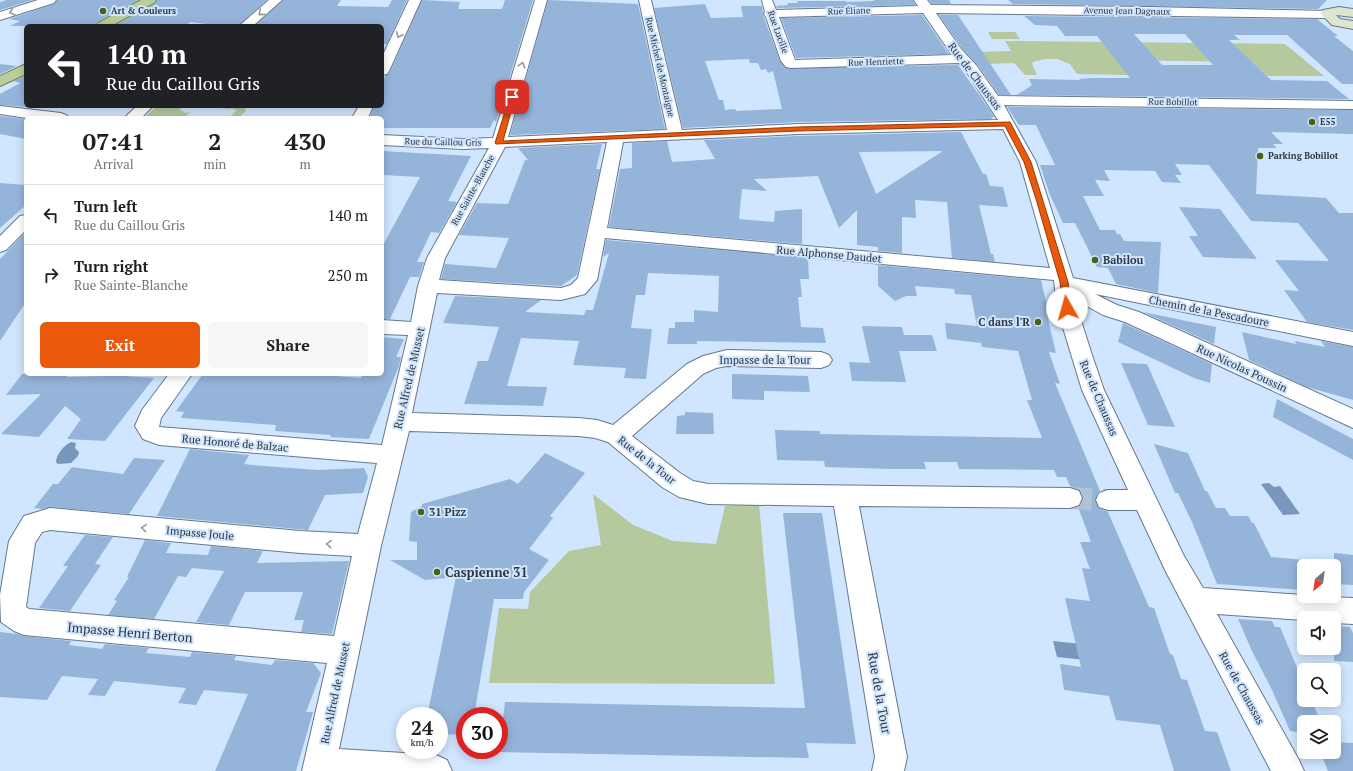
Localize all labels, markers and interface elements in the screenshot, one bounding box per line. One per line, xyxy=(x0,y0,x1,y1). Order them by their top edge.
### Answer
street label: Rue Éliane xyxy=(827,4,871,18)
street label: Avenue Jean Dagnaux xyxy=(1084,4,1171,18)
place label: Art & Couleurs xyxy=(111,5,176,17)
marker: Art & Couleurs xyxy=(98,6,108,16)
one-way arrow xyxy=(8,8,15,16)
one-way arrow xyxy=(258,8,265,15)
street label: Rue Lucille xyxy=(765,9,791,55)
street label: Rue Michel de Montaigne xyxy=(643,16,677,119)
one-way arrow xyxy=(396,31,404,39)
text: 140 m xyxy=(106,35,187,72)
street label: Rue de Chaussas xyxy=(945,39,1005,113)
icon: left xyxy=(40,40,92,92)
street label: Rue Henriette xyxy=(848,55,905,69)
one-way arrow xyxy=(517,62,526,69)
text: Rue du Caillou Gris xyxy=(106,71,260,95)
pin xyxy=(495,80,529,114)
icon: arrive xyxy=(501,86,523,108)
street label: Rue Bobillot xyxy=(1148,96,1198,108)
place label: E55 xyxy=(1320,116,1336,128)
marker: E55 xyxy=(1307,117,1317,127)
text: 07:41 xyxy=(82,125,145,157)
text: 2 xyxy=(208,125,222,157)
text: 430 xyxy=(285,125,325,157)
street label: Rue du Caillou Gris xyxy=(404,135,482,149)
place label: Parking Bobillot xyxy=(1268,150,1339,162)
marker: Parking Bobillot xyxy=(1255,151,1265,161)
street label: Rue Sainte-Blanche xyxy=(449,152,498,227)
text: Arrival xyxy=(94,155,134,173)
text: min xyxy=(203,155,226,173)
text: m xyxy=(300,155,311,173)
text: Turn left xyxy=(74,196,138,216)
icon: left xyxy=(40,204,62,226)
text: 140 m xyxy=(327,205,368,225)
text: Rue du Caillou Gris xyxy=(74,216,185,234)
street label: Rue Alphonse Daudet xyxy=(776,242,882,266)
place label: Babilou xyxy=(1103,253,1144,267)
marker: Babilou xyxy=(1090,255,1100,265)
text: Turn right xyxy=(74,256,149,276)
icon: right xyxy=(40,264,62,286)
text: 250 m xyxy=(327,265,368,285)
text: Rue Sainte-Blanche xyxy=(74,276,188,294)
position arrow xyxy=(1046,287,1088,329)
street label: Chemin de la Pescadoure xyxy=(1148,292,1271,330)
place label: C dans l'R xyxy=(978,315,1030,329)
marker: C dans l'R xyxy=(1033,317,1043,327)
button: Exit xyxy=(40,322,200,368)
button: Share xyxy=(208,322,368,368)
street label: Rue Alfred de Musset xyxy=(391,326,427,430)
street label: Rue Nicolas Poussin xyxy=(1195,341,1290,395)
street label: Impasse de la Tour xyxy=(719,353,812,367)
street label: Rue de Chaussas xyxy=(1077,358,1121,438)
street label: Rue Honoré de Balzac xyxy=(181,431,289,455)
street label: Rue de la Tour xyxy=(615,433,680,488)
place label: 31 Pizz xyxy=(429,505,467,519)
marker: 31 Pizz xyxy=(416,507,426,517)
one-way arrow xyxy=(141,523,147,532)
street label: Impasse Joule xyxy=(166,523,235,543)
one-way arrow xyxy=(326,539,332,548)
north arrow xyxy=(1297,559,1341,603)
map controls xyxy=(1297,559,1341,759)
place label: Caspienne 31 xyxy=(445,563,528,581)
marker: Caspienne 31 xyxy=(432,567,442,577)
button: sound xyxy=(1297,611,1341,655)
street label: Impasse Henri Berton xyxy=(67,618,194,646)
street label: Rue Alfred de Musset xyxy=(317,641,353,745)
street label: Rue de Chaussas xyxy=(1216,649,1268,727)
street label: Rue de la Tour xyxy=(864,651,896,735)
button: search xyxy=(1297,663,1341,707)
speed limit sign: 30 xyxy=(456,707,508,759)
text: 24 xyxy=(411,714,433,741)
button: layers xyxy=(1297,715,1341,759)
text: km/h xyxy=(410,736,434,749)

